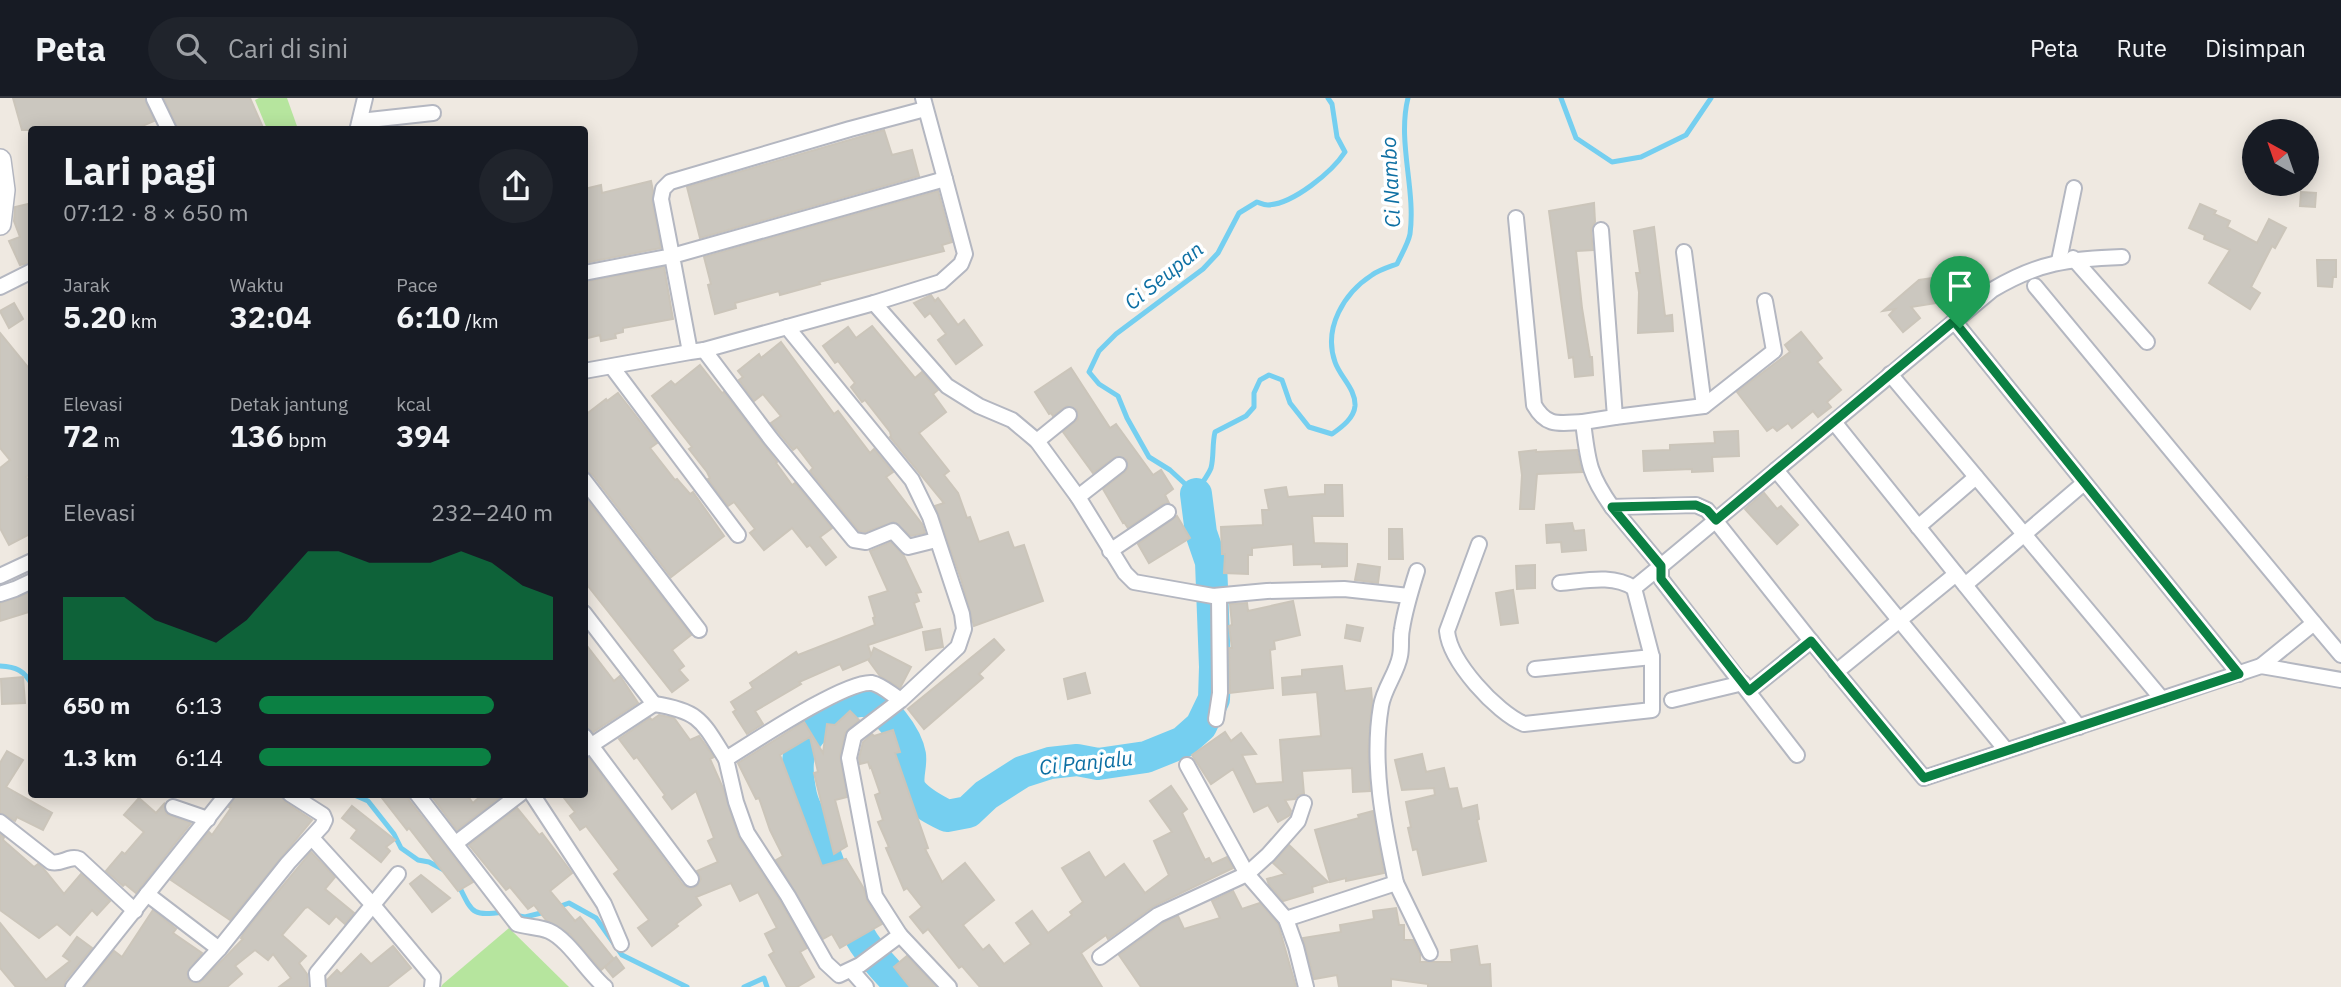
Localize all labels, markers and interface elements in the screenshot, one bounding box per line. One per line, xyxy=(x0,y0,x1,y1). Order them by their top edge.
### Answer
search box xyxy=(148,17,638,80)
text: Peta xyxy=(35,27,106,70)
icon: search xyxy=(172,29,210,67)
text: Cari di sini xyxy=(228,31,348,65)
text: Peta xyxy=(2030,32,2078,64)
text: Rute xyxy=(2116,32,2167,64)
text: Disimpan xyxy=(2205,32,2306,64)
north arrow xyxy=(2242,119,2319,196)
map controls xyxy=(2242,119,2319,196)
water label: Ci Nambo xyxy=(1374,136,1406,228)
text: Lari pagi xyxy=(63,146,217,195)
button: share xyxy=(479,149,553,223)
text: 07:12 · 8 × 650 m xyxy=(63,197,249,227)
water label: Ci Seupan xyxy=(1118,235,1209,316)
pin xyxy=(1930,256,1990,328)
icon: arrive xyxy=(1941,267,1979,305)
text: Jarak xyxy=(63,273,110,297)
text: Waktu xyxy=(230,273,284,297)
text: Pace xyxy=(396,273,438,297)
text: 5.20 xyxy=(63,297,126,336)
text: 32:04 xyxy=(230,297,312,336)
text: 6:10 xyxy=(396,297,460,336)
text: km xyxy=(126,309,157,333)
text: /km xyxy=(460,309,499,333)
text: Elevasi xyxy=(63,392,123,416)
text: Detak jantung xyxy=(230,392,348,416)
text: kcal xyxy=(396,392,431,416)
text: 72 xyxy=(63,416,99,455)
text: 136 xyxy=(230,416,284,455)
text: 394 xyxy=(396,416,450,455)
text: m xyxy=(99,428,120,452)
text: bpm xyxy=(284,428,327,452)
text: Elevasi xyxy=(63,497,135,527)
text: 232–240 m xyxy=(431,497,553,527)
text: 650 m xyxy=(63,690,130,720)
text: 6:13 xyxy=(175,690,223,720)
text: 1.3 km xyxy=(63,742,137,772)
text: 6:14 xyxy=(175,742,223,772)
water label: Ci Panjalu xyxy=(1038,743,1134,781)

